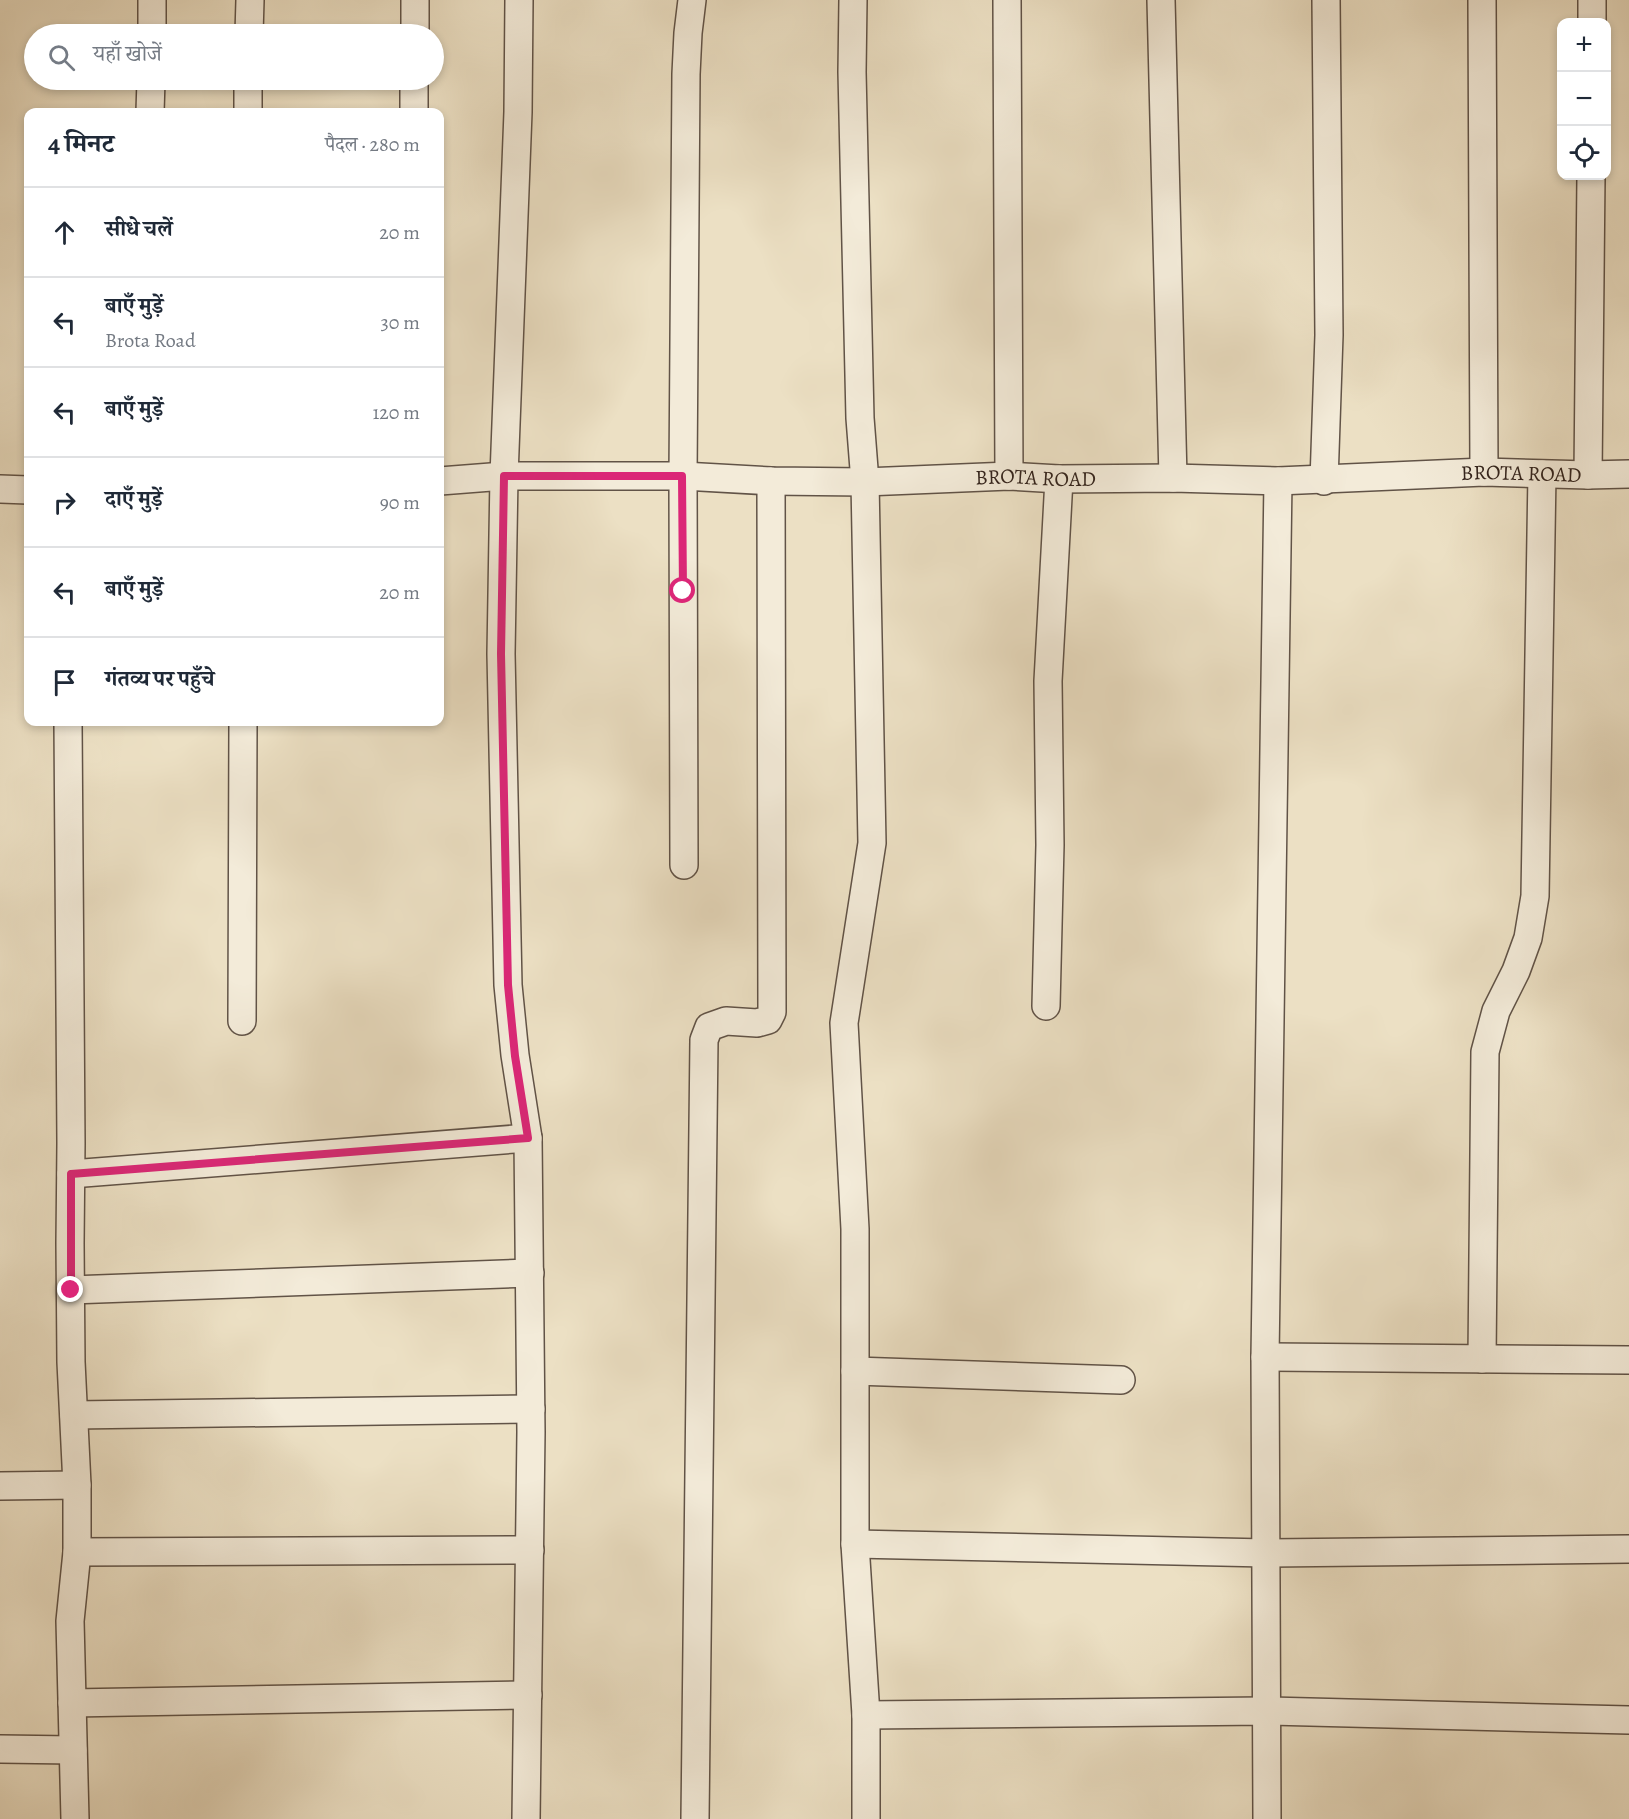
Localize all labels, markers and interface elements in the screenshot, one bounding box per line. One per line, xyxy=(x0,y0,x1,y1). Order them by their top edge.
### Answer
map controls xyxy=(1557,18,1611,180)
button: + xyxy=(1557,18,1611,72)
search box xyxy=(24,24,444,90)
text: यहाँ खोजें xyxy=(93,39,162,69)
icon: search xyxy=(45,41,78,74)
button: − xyxy=(1557,72,1611,126)
text: 4 मिनट xyxy=(48,126,114,161)
button: locate xyxy=(1557,126,1611,180)
text: पैदल · 280 m xyxy=(325,131,420,158)
text: सीधे चलें xyxy=(105,214,173,244)
icon: ahead xyxy=(48,216,81,249)
text: 20 m xyxy=(379,219,420,246)
text: बाएँ मुड़ें xyxy=(105,291,163,321)
icon: left xyxy=(48,306,81,339)
text: 30 m xyxy=(380,309,420,336)
text: Brota Road xyxy=(105,327,196,354)
text: बाएँ मुड़ें xyxy=(105,394,163,424)
icon: left xyxy=(48,396,81,429)
text: 120 m xyxy=(372,399,420,426)
street label: BROTA ROAD xyxy=(1460,458,1582,489)
street label: BROTA ROAD xyxy=(975,462,1096,493)
text: दाएँ मुड़ें xyxy=(105,484,163,514)
icon: right xyxy=(48,486,81,519)
text: 90 m xyxy=(380,489,420,516)
text: बाएँ मुड़ें xyxy=(105,574,163,604)
icon: left xyxy=(48,576,81,609)
route start xyxy=(669,577,695,603)
text: 20 m xyxy=(379,579,420,606)
text: गंतव्य पर पहुँचे xyxy=(105,664,214,694)
icon: arrive xyxy=(48,666,81,699)
route end xyxy=(57,1276,83,1302)

